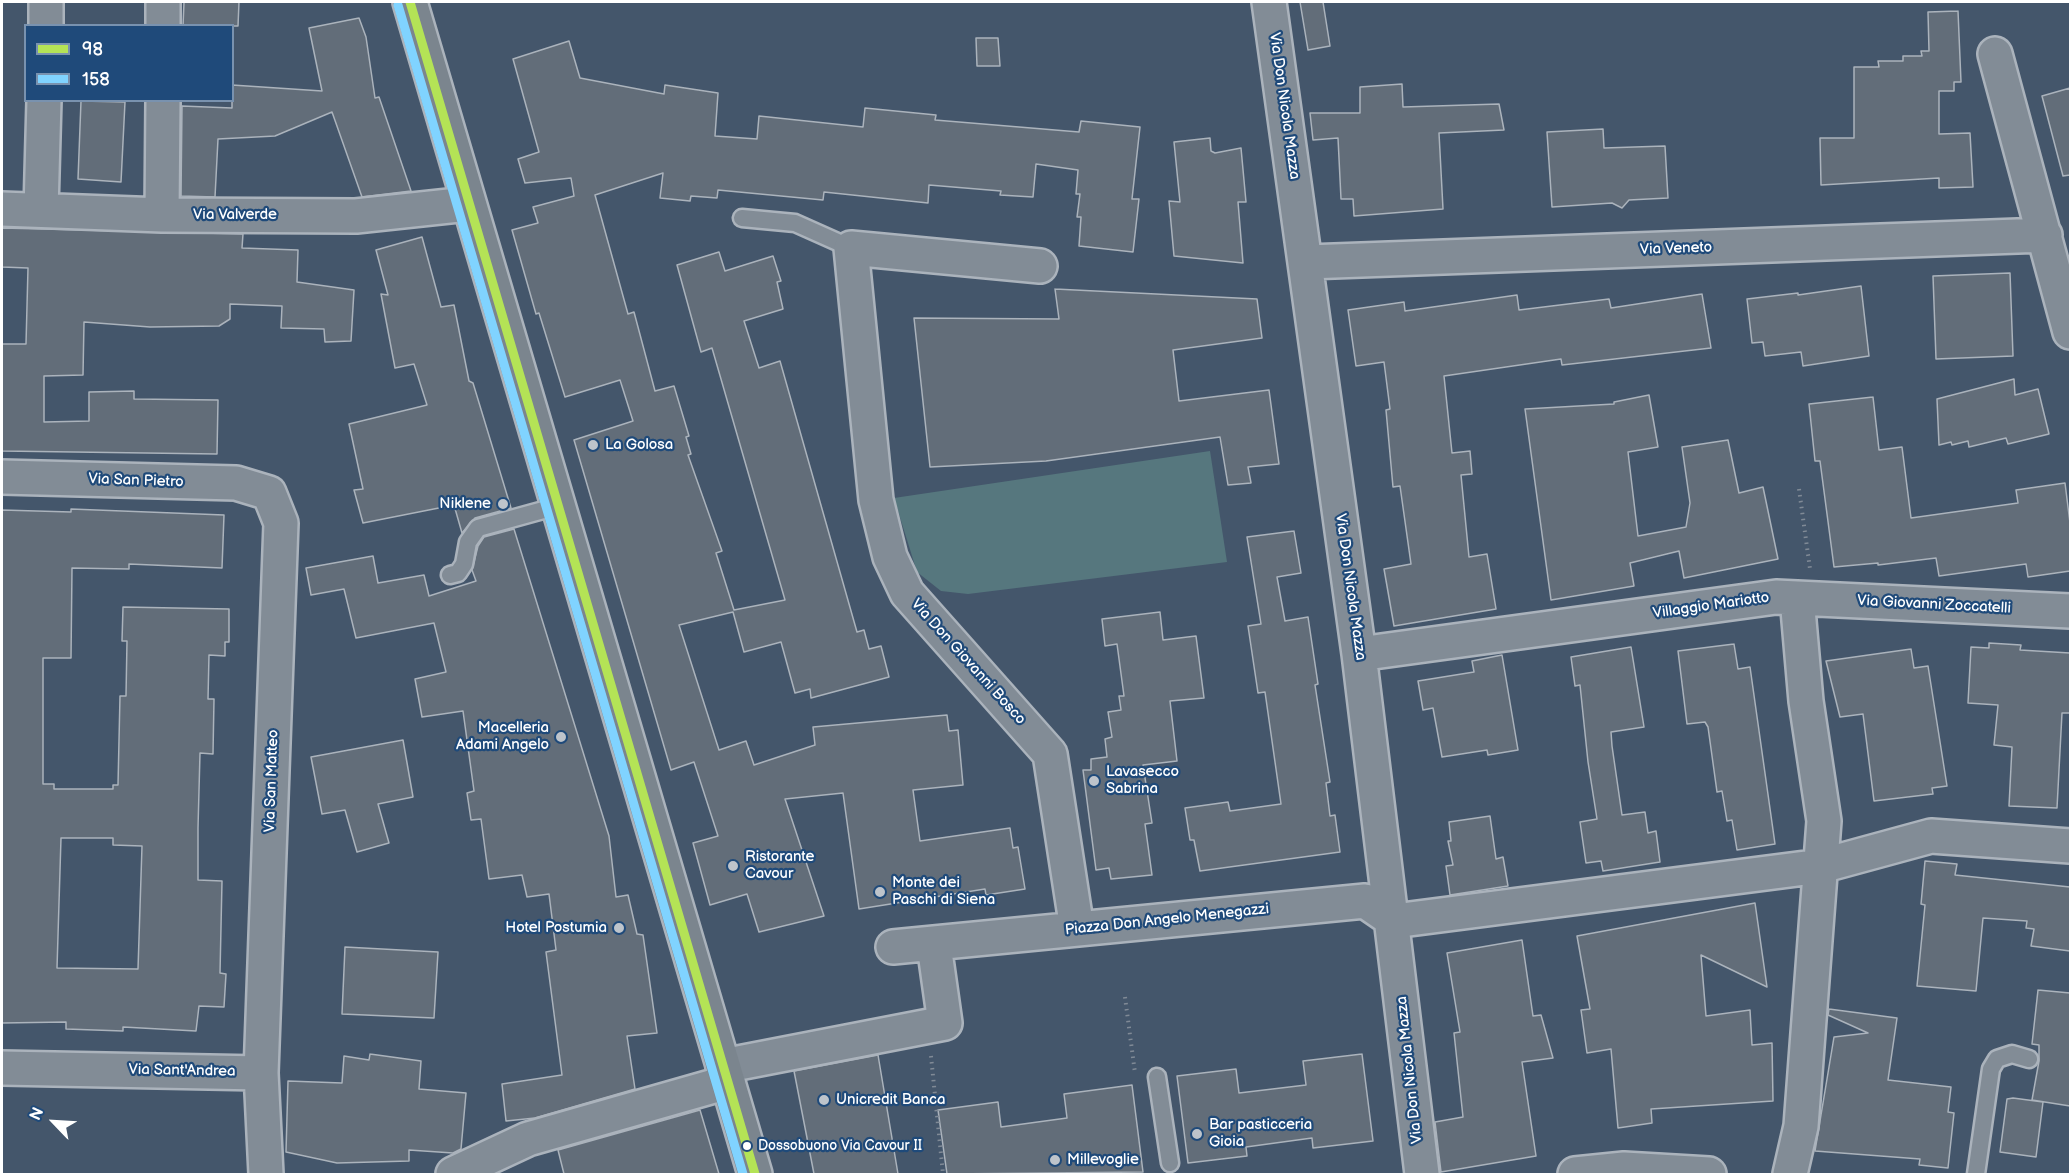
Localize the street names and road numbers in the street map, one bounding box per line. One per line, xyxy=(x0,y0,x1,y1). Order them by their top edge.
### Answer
street label: Via Don Nicola Mazza xyxy=(1265,31,1303,181)
street label: Via Valverde xyxy=(193,206,277,224)
street label: Via Veneto xyxy=(1640,239,1712,259)
street label: Via San Pietro xyxy=(88,470,184,492)
street label: Via Don Nicola Mazza xyxy=(1331,512,1369,662)
street label: Villaggio Mariotto xyxy=(1652,589,1770,623)
street label: Via Giovanni Zoccatelli xyxy=(1857,592,2011,618)
street label: Via Don Giovanni Bosco xyxy=(907,595,1029,729)
street label: Via San Matteo xyxy=(261,729,283,833)
street label: Piazza Don Angelo Menegazzi xyxy=(1064,900,1270,940)
street label: Via Don Nicola Mazza xyxy=(1393,995,1427,1145)
street label: Via Sant'Andrea xyxy=(128,1061,236,1081)

